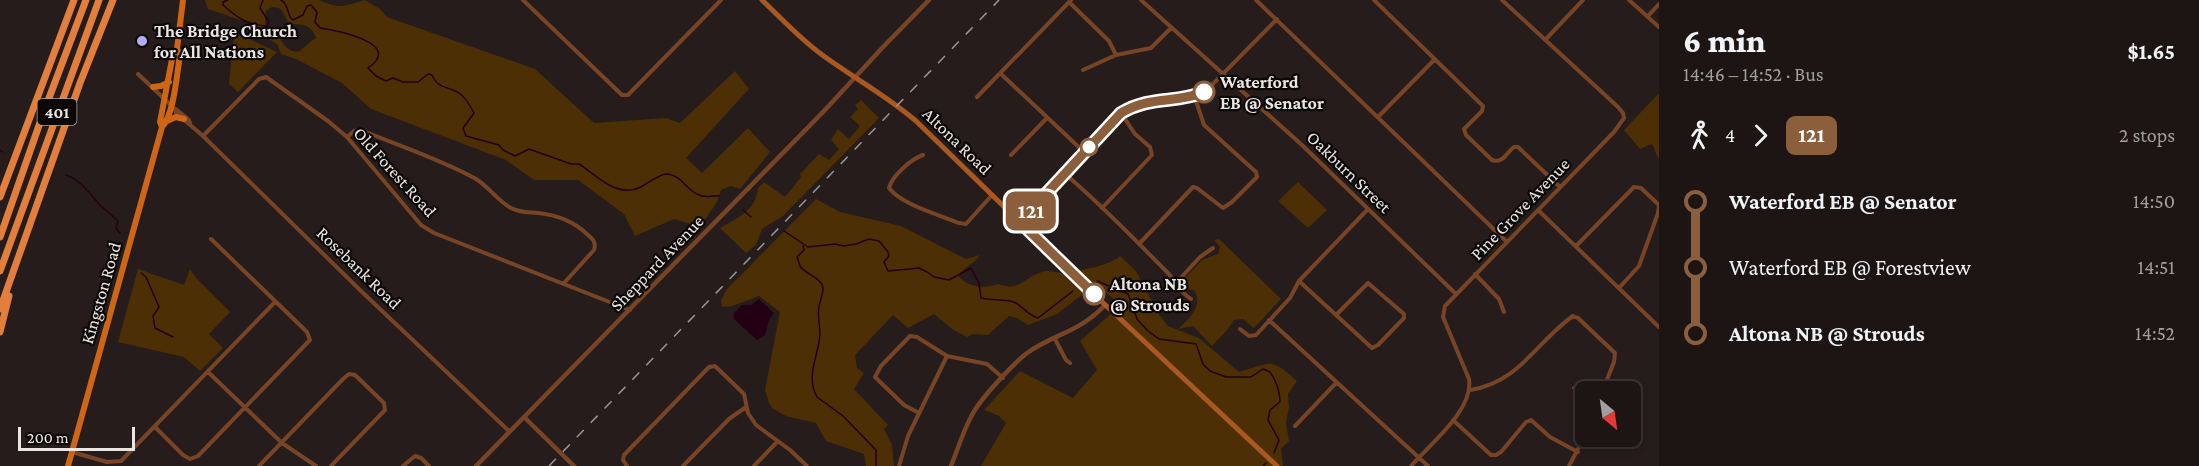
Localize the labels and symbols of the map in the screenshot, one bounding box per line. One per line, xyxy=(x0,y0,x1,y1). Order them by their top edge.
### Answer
place label: The Bridge Church for All Nations xyxy=(154,21,298,62)
marker: The Bridge Church for All Nations xyxy=(135,34,149,48)
place label: Waterford EB @ Senator xyxy=(1219,72,1324,113)
marker: Waterford EB @ Senator xyxy=(1193,81,1215,103)
road number: 401 xyxy=(38,99,76,125)
street label: Altona Road xyxy=(919,103,996,179)
street label: Old Forest Road xyxy=(349,123,441,221)
street label: Oakburn Street xyxy=(1303,127,1396,218)
unlabelled marker xyxy=(1080,138,1098,156)
street label: Pine Grove Avenue xyxy=(1466,154,1574,264)
line badge: 121 xyxy=(996,192,1066,230)
street label: Sheppard Avenue xyxy=(606,211,708,315)
street label: Rosebank Road xyxy=(313,223,406,314)
street label: Kingston Road xyxy=(77,239,125,346)
place label: Altona NB @ Strouds xyxy=(1109,274,1190,315)
marker: Altona NB @ Strouds xyxy=(1083,283,1105,305)
north arrow xyxy=(1575,381,1641,447)
scale bar xyxy=(18,424,135,452)

